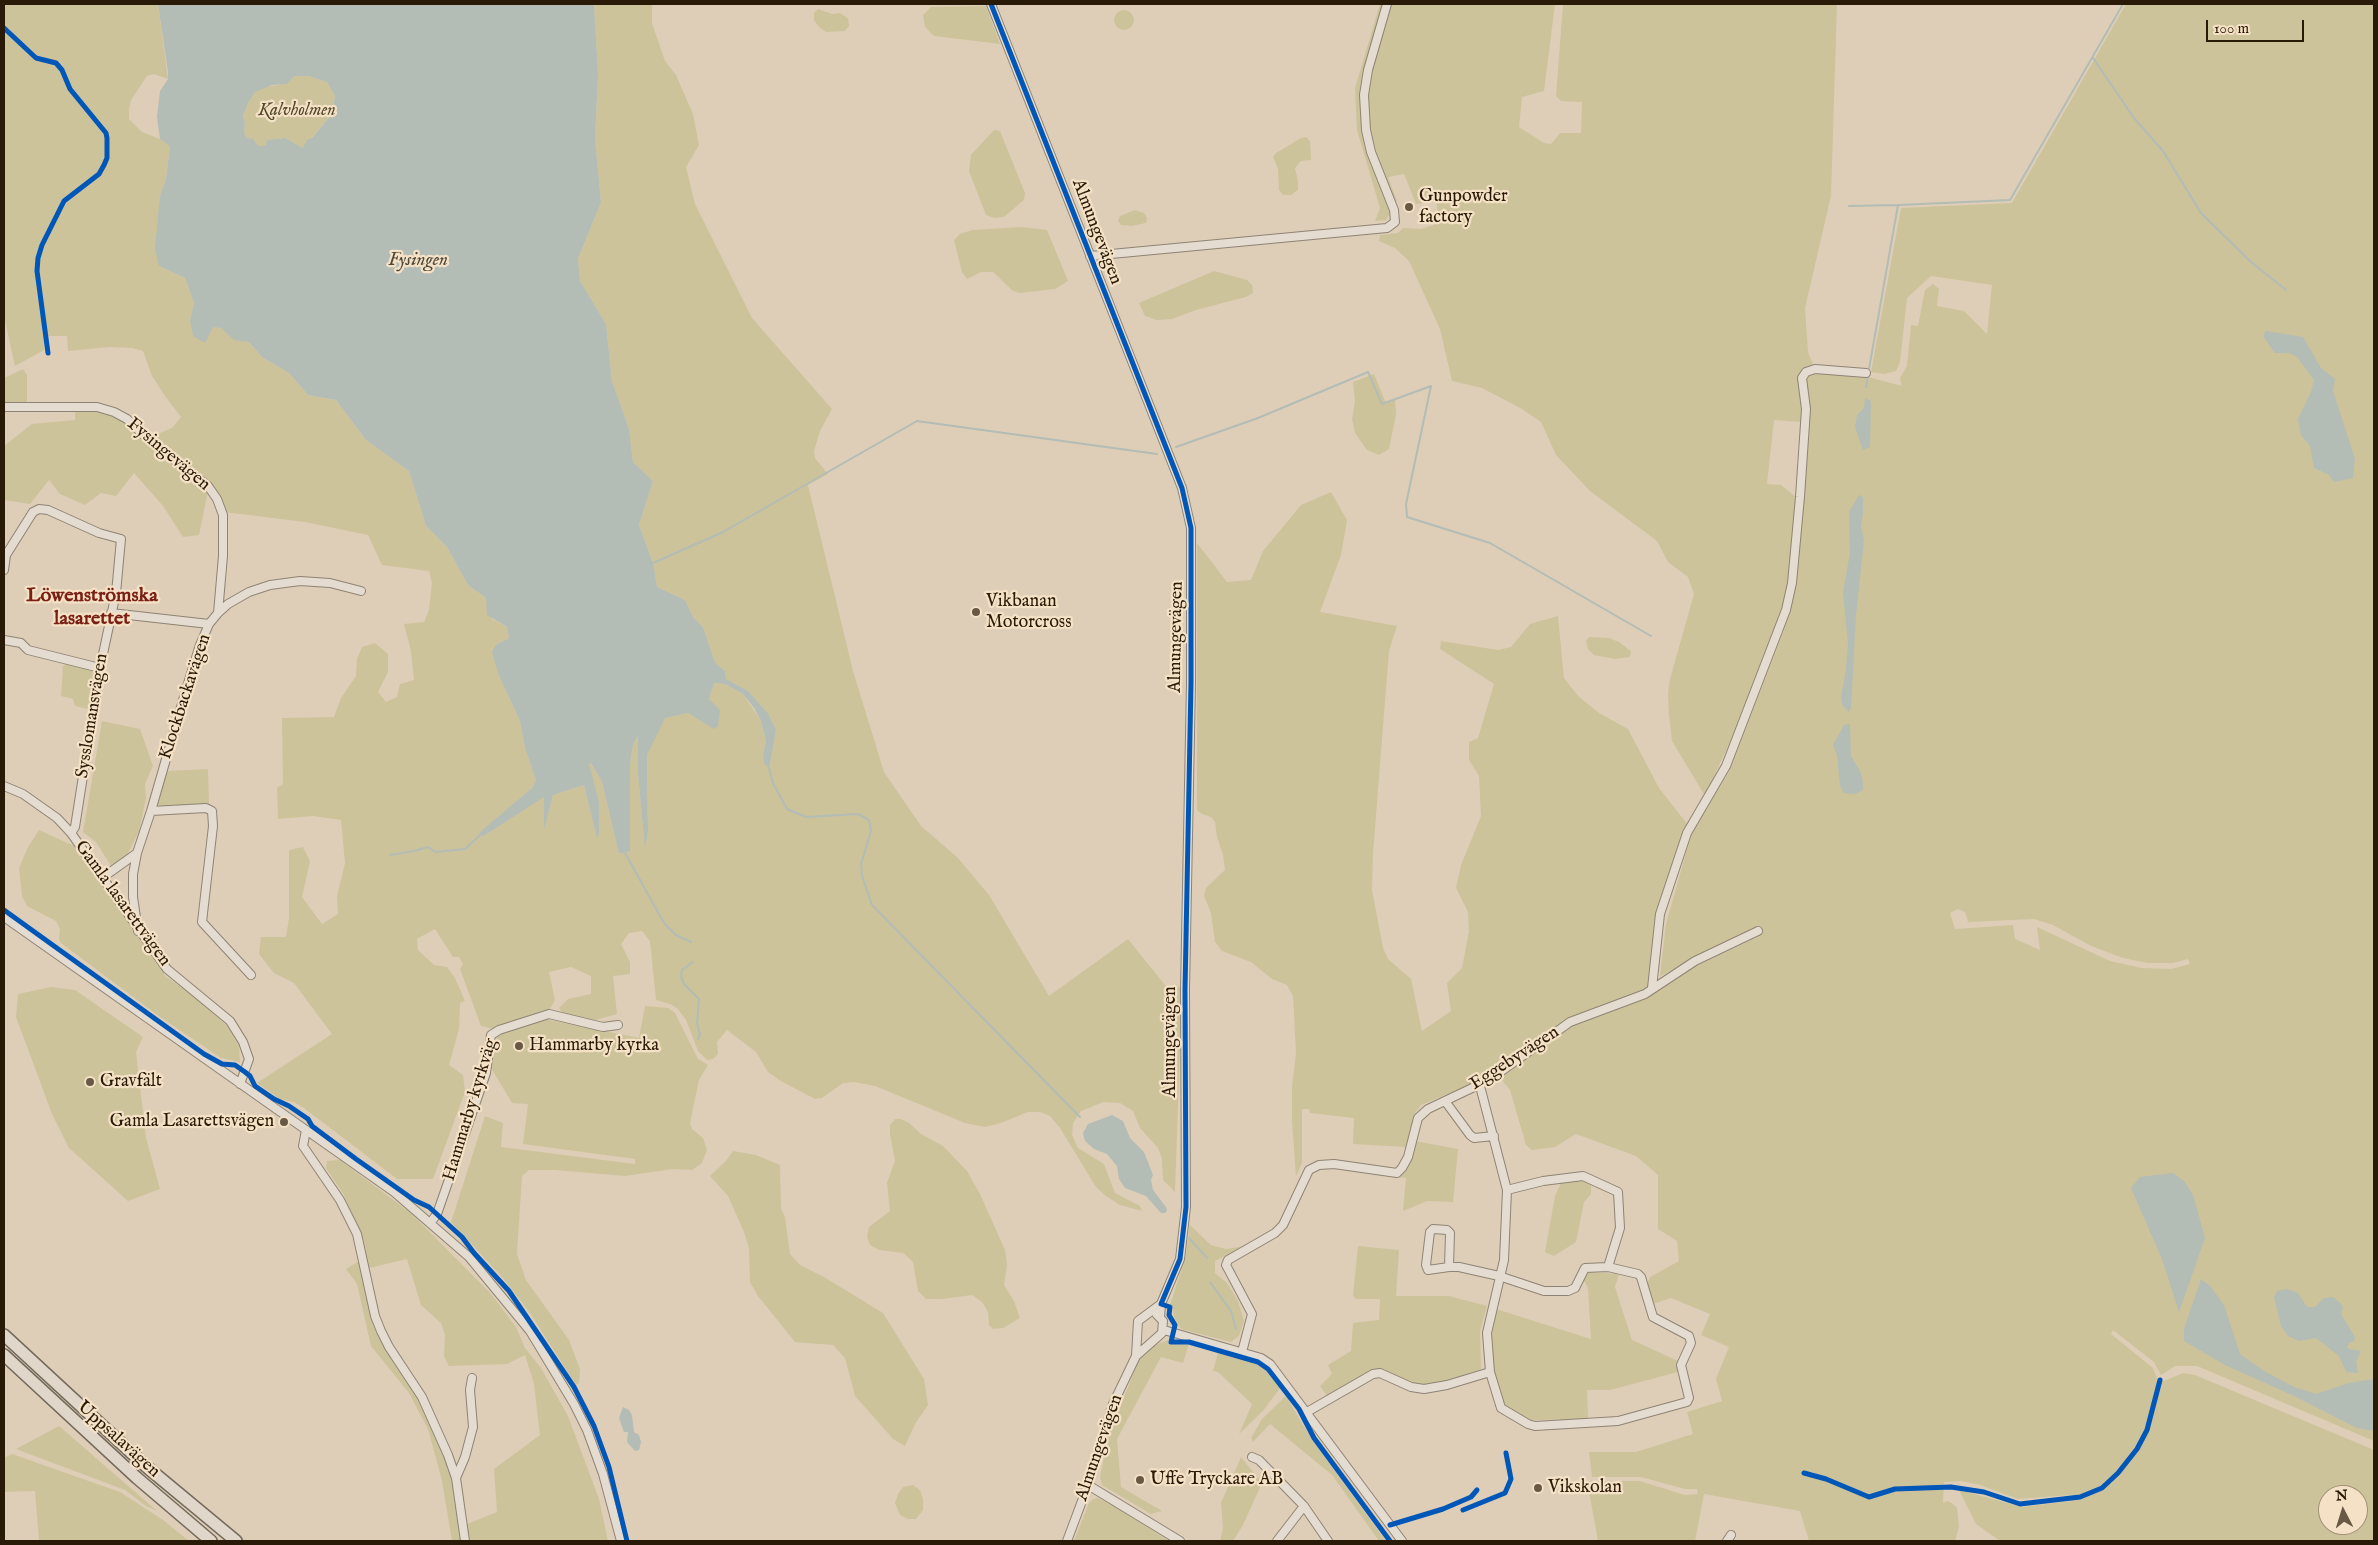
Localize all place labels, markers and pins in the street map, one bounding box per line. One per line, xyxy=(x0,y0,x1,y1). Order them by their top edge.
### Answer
place label: Gunpowder factory xyxy=(1419,186,1508,228)
marker: Gunpowder factory xyxy=(1403,201,1415,213)
place label: Vikbanan Motorcross xyxy=(986,591,1072,634)
marker: Vikbanan Motorcross xyxy=(970,606,982,618)
place label: Hammarby kyrka xyxy=(529,1035,659,1057)
marker: Hammarby kyrka xyxy=(513,1040,525,1052)
place label: Gravfält xyxy=(100,1071,162,1093)
marker: Gravfält xyxy=(84,1076,96,1088)
place label: Gamla Lasarettsvägen xyxy=(110,1111,274,1133)
marker: Gamla Lasarettsvägen xyxy=(278,1116,290,1128)
place label: Uffe Tryckare AB xyxy=(1150,1469,1283,1491)
marker: Uffe Tryckare AB xyxy=(1134,1474,1146,1486)
place label: Vikskolan xyxy=(1548,1477,1622,1499)
marker: Vikskolan xyxy=(1532,1482,1544,1494)

